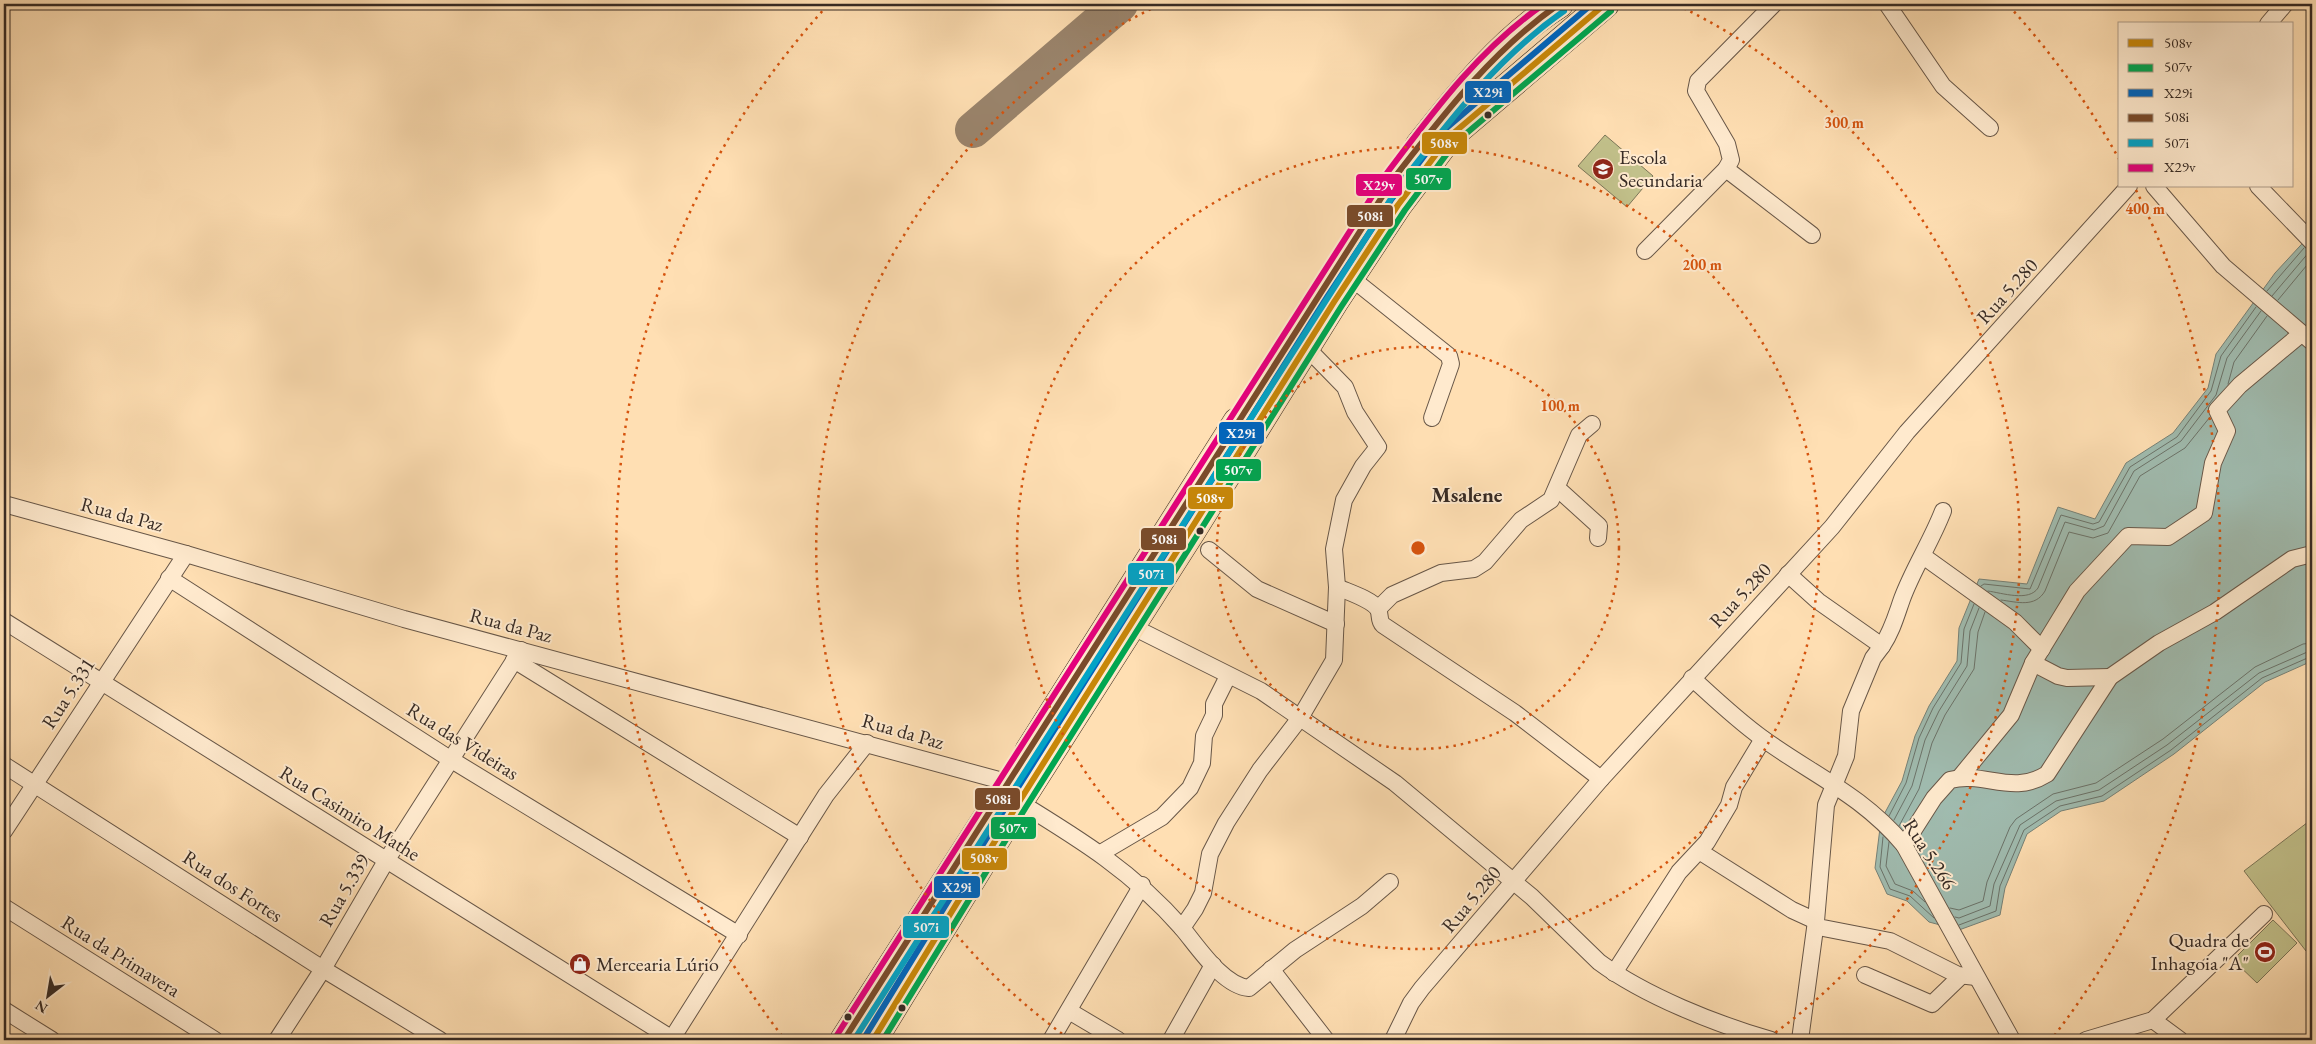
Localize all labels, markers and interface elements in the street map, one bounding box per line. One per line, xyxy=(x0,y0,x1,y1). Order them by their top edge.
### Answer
legend xyxy=(2118,22,2294,188)
text: 508v xyxy=(2164,33,2193,52)
text: 507v xyxy=(2164,57,2193,76)
line badge: X29i xyxy=(1464,80,1512,104)
text: X29i xyxy=(1472,83,1503,101)
text: X29i xyxy=(2163,83,2193,102)
text: 508i xyxy=(2164,107,2190,126)
unlabelled marker xyxy=(1483,110,1493,120)
text: 300 m xyxy=(1824,113,1864,132)
line badge: 508v xyxy=(1421,131,1468,155)
text: 507i xyxy=(2164,133,2190,152)
text: 508v xyxy=(1430,134,1459,152)
place label: Escola Secundaria xyxy=(1619,144,1703,193)
school or university icon: Escola Secundaria xyxy=(1591,157,1615,181)
text: X29v xyxy=(2163,157,2196,176)
line badge: 507v xyxy=(1405,167,1452,191)
text: 507v xyxy=(1414,170,1443,188)
line badge: X29v xyxy=(1355,173,1403,197)
text: X29v xyxy=(1362,176,1395,194)
text: 400 m xyxy=(2125,199,2165,218)
line badge: 508i xyxy=(1346,204,1394,228)
text: 508i xyxy=(1357,207,1383,225)
street label: Rua 5.280 xyxy=(1971,252,2044,329)
text: 200 m xyxy=(1682,255,1722,274)
text: 100 m xyxy=(1540,396,1580,415)
line badge: X29i xyxy=(1218,421,1265,445)
text: X29i xyxy=(1225,424,1256,442)
line badge: 507v xyxy=(1215,458,1262,482)
text: 507v xyxy=(1224,461,1253,479)
district label: Msalene xyxy=(1431,481,1503,508)
line badge: 508v xyxy=(1187,486,1234,510)
text: 508v xyxy=(1196,489,1225,507)
street label: Rua da Paz xyxy=(78,491,166,538)
unlabelled marker xyxy=(1195,526,1205,536)
line badge: 508i xyxy=(1140,527,1187,551)
text: 508i xyxy=(1151,530,1177,548)
centre of rings xyxy=(1409,539,1427,557)
street label: Rua 5.280 xyxy=(1703,557,1777,633)
line badge: 507i xyxy=(1127,562,1175,586)
text: 507i xyxy=(1138,565,1164,583)
street label: Rua da Paz xyxy=(467,602,555,649)
street label: Rua 5.331 xyxy=(35,652,101,734)
street label: Rua das Videiras xyxy=(402,696,524,786)
street label: Rua da Paz xyxy=(859,707,947,755)
street label: Rua Casimiro Mathe xyxy=(275,759,425,867)
line badge: 508i xyxy=(974,787,1021,811)
text: 508i xyxy=(985,790,1011,808)
street label: Rua 5.266 xyxy=(1897,813,1963,895)
line badge: 507v xyxy=(990,816,1037,840)
text: 507v xyxy=(999,819,1028,837)
street label: Rua dos Fortes xyxy=(178,844,288,928)
line badge: 508v xyxy=(961,847,1008,871)
street label: Rua 5.339 xyxy=(313,849,375,931)
text: 508v xyxy=(970,849,999,867)
street label: Rua 5.280 xyxy=(1435,860,1507,938)
line badge: X29i xyxy=(933,875,981,899)
text: X29i xyxy=(941,878,972,896)
street label: Rua da Primavera xyxy=(57,909,185,1003)
line badge: 507i xyxy=(902,915,950,939)
text: 507i xyxy=(913,918,939,936)
place label: Quadra de Inhagoia "A" xyxy=(2151,927,2249,976)
sports icon: Quadra de Inhagoia "A" xyxy=(2253,940,2277,964)
place label: Mercearia Lúrio xyxy=(596,951,719,977)
shop icon: Mercearia Lúrio xyxy=(568,952,592,976)
north arrow xyxy=(22,972,72,1022)
text: N xyxy=(31,996,51,1018)
unlabelled marker xyxy=(897,1003,907,1013)
unlabelled marker xyxy=(843,1012,853,1022)

